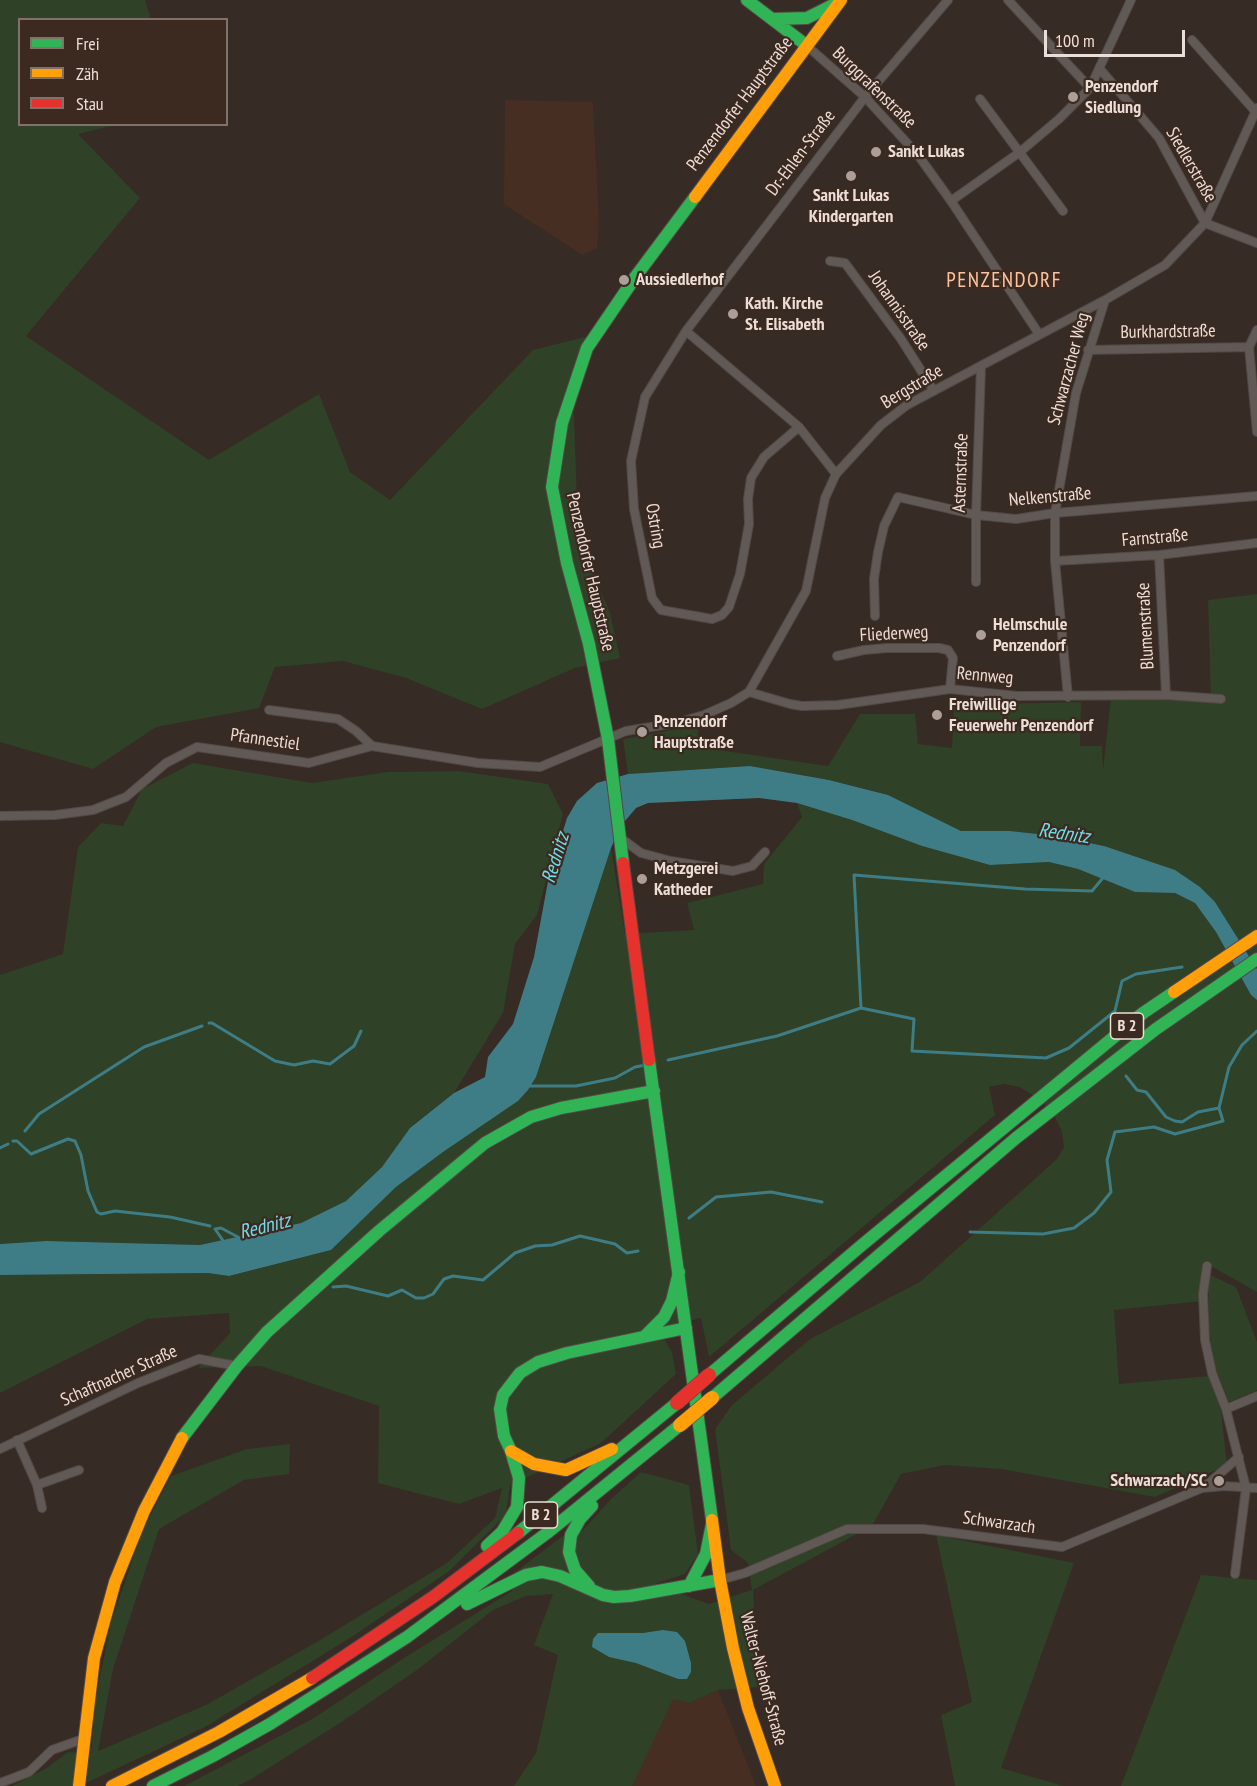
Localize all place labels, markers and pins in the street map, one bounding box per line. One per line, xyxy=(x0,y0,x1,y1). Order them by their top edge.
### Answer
place label: Penzendorf Siedlung xyxy=(1085,76,1157,118)
marker: Penzendorf Siedlung xyxy=(1066,90,1080,104)
place label: Sankt Lukas xyxy=(888,141,965,163)
marker: Sankt Lukas xyxy=(869,145,883,159)
marker: Sankt Lukas Kindergarten xyxy=(844,169,858,183)
place label: Sankt Lukas Kindergarten xyxy=(809,185,893,228)
place label: Aussiedlerhof xyxy=(636,269,723,291)
marker: Aussiedlerhof xyxy=(617,273,631,287)
place label: Kath. Kirche St. Elisabeth xyxy=(745,293,825,336)
marker: Kath. Kirche St. Elisabeth xyxy=(726,307,740,321)
place label: Helmschule Penzendorf xyxy=(993,614,1067,656)
marker: Helmschule Penzendorf xyxy=(974,628,988,642)
place label: Freiwillige Feuerwehr Penzendorf xyxy=(949,694,1093,736)
marker: Freiwillige Feuerwehr Penzendorf xyxy=(930,708,944,722)
place label: Penzendorf Hauptstraße xyxy=(654,711,734,754)
marker: Penzendorf Hauptstraße xyxy=(635,725,649,739)
place label: Metzgerei Katheder xyxy=(654,858,718,900)
marker: Metzgerei Katheder xyxy=(635,872,649,886)
place label: Schwarzach/SC xyxy=(1110,1470,1207,1492)
marker: Schwarzach/SC xyxy=(1212,1474,1226,1488)

